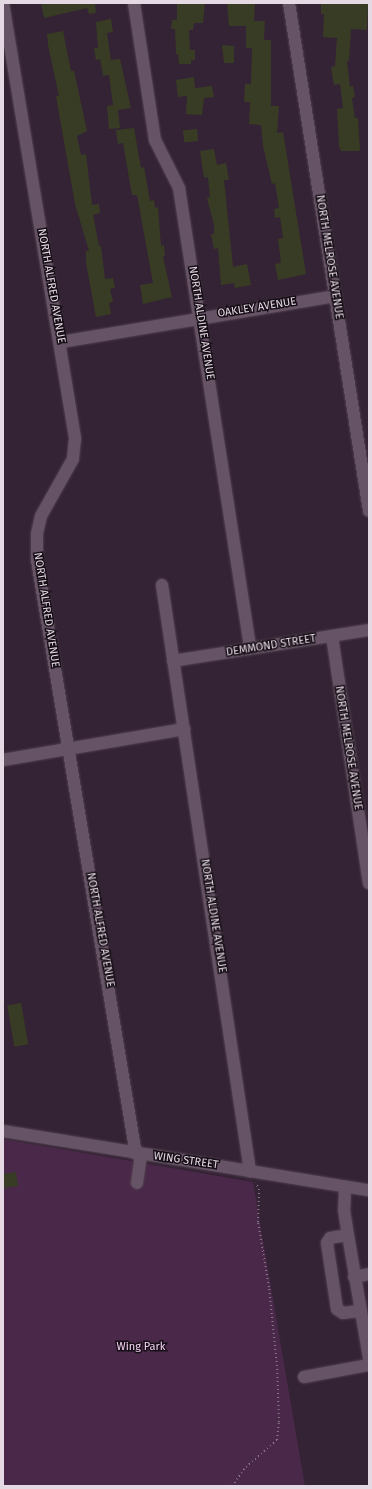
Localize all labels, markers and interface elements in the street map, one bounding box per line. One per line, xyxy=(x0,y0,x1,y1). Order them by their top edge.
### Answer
street label: NORTH MELROSE AVENUE xyxy=(313,194,345,320)
street label: NORTH ALFRED AVENUE xyxy=(34,228,68,344)
street label: NORTH ALDINE AVENUE xyxy=(185,265,217,381)
street label: OAKLEY AVENUE xyxy=(217,295,297,321)
street label: NORTH ALFRED AVENUE xyxy=(30,552,62,668)
street label: DEMMOND STREET xyxy=(225,632,317,660)
street label: NORTH MELROSE AVENUE xyxy=(332,685,364,811)
street label: NORTH ALDINE AVENUE xyxy=(197,858,229,974)
street label: NORTH ALFRED AVENUE xyxy=(83,872,117,988)
street label: WING STREET xyxy=(153,1150,219,1172)
park label: Wing Park xyxy=(117,1340,165,1354)

